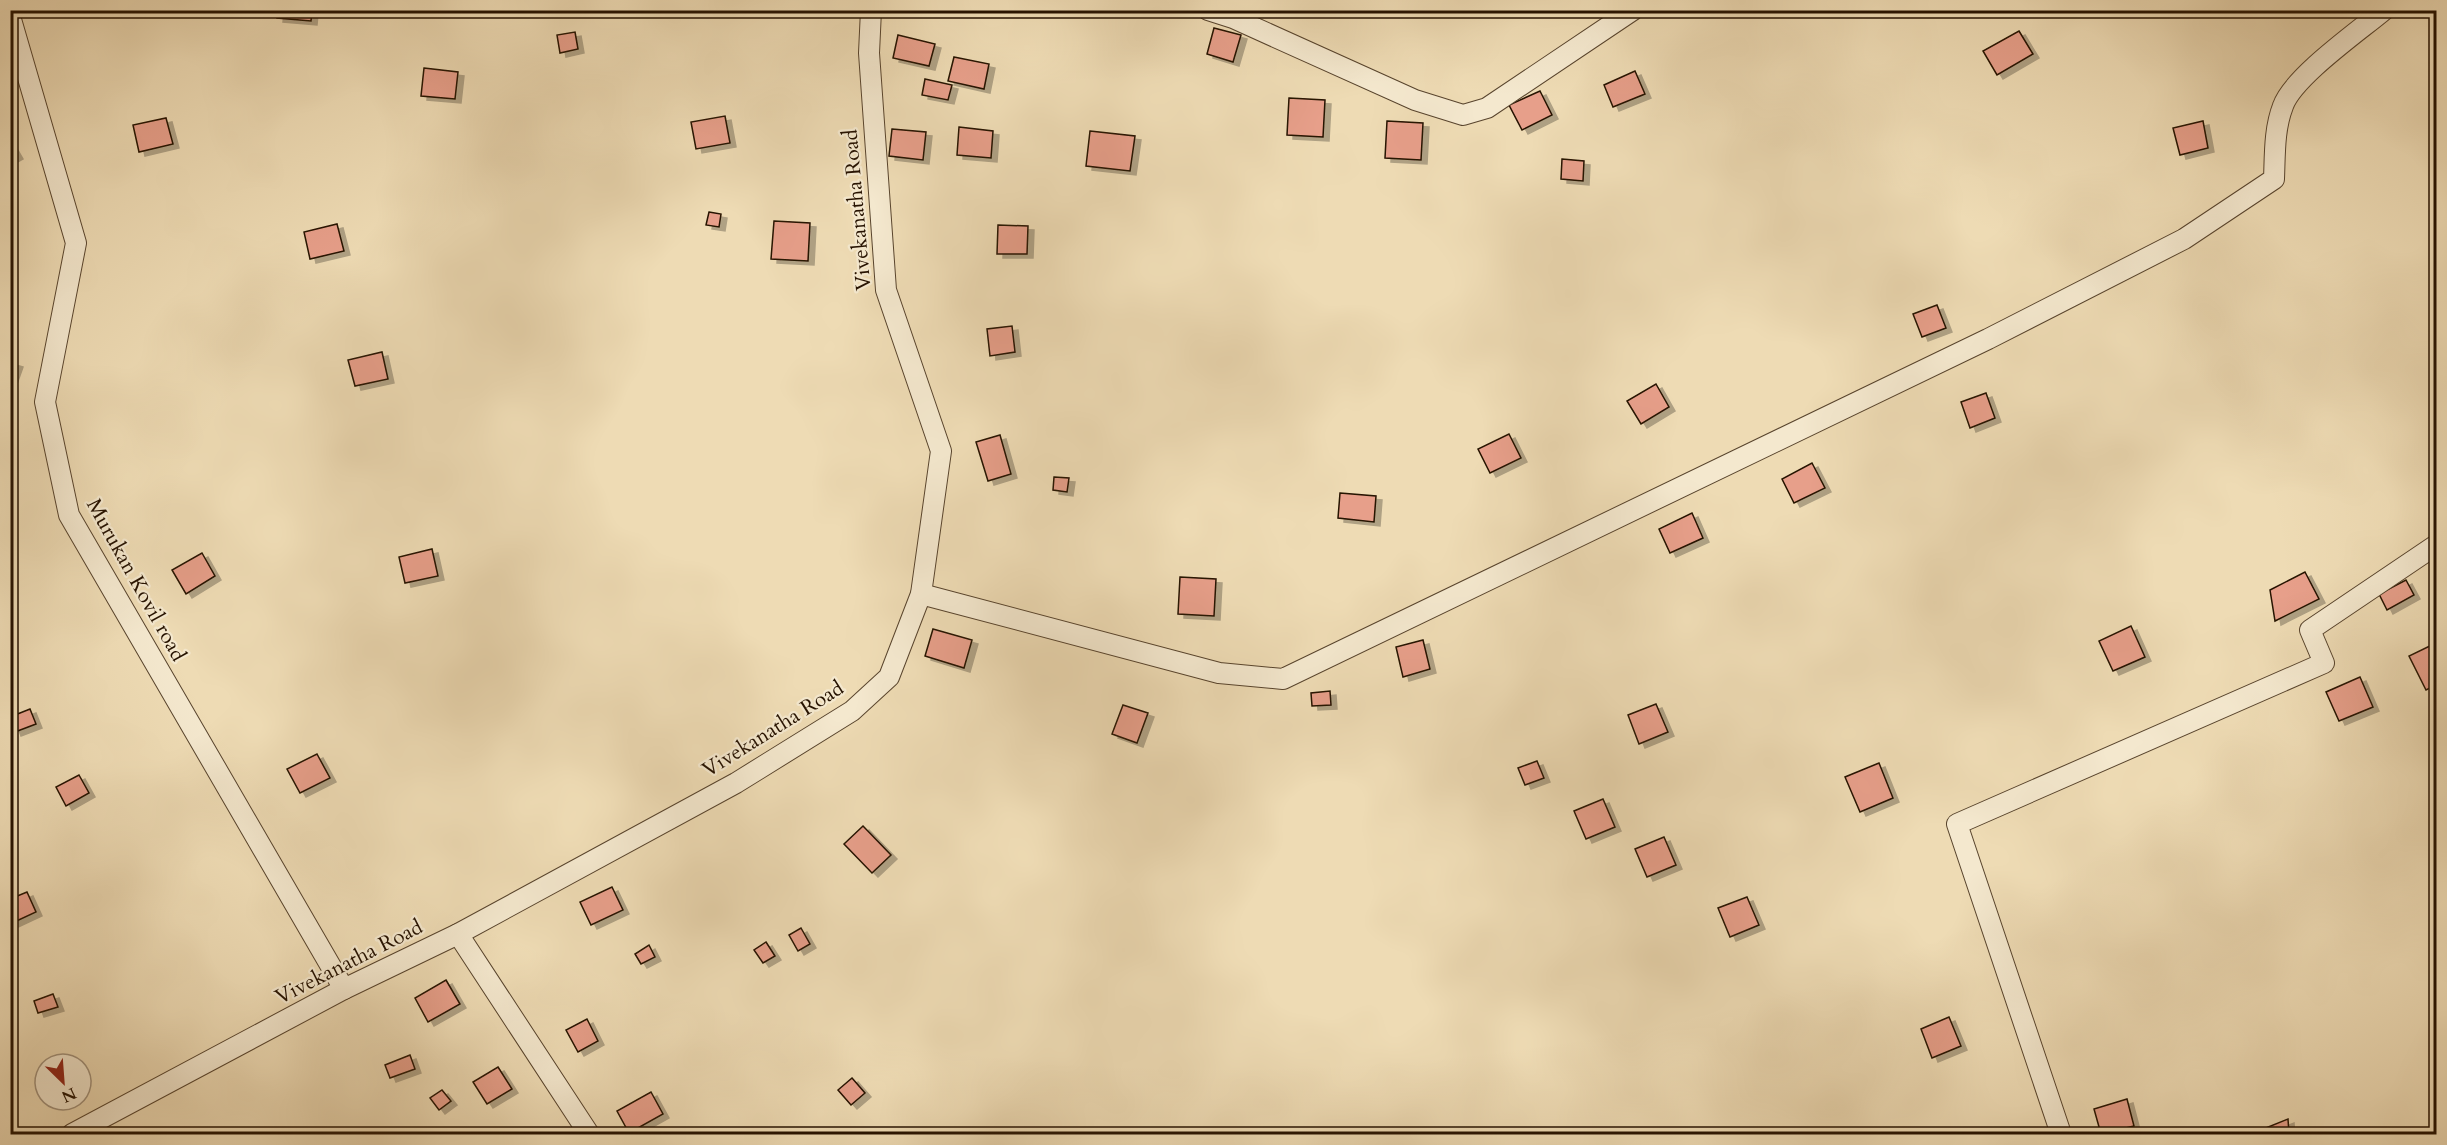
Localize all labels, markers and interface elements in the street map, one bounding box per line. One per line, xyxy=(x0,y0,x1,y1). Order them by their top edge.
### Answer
street label: Vivekanatha Road xyxy=(836,128,878,292)
street label: Murukan Kovil road xyxy=(79,493,193,667)
street label: Vivekanatha Road xyxy=(697,674,849,784)
street label: Vivekanatha Road xyxy=(270,912,428,1012)
north arrow xyxy=(33,1052,93,1112)
text: N xyxy=(58,1082,80,1108)

